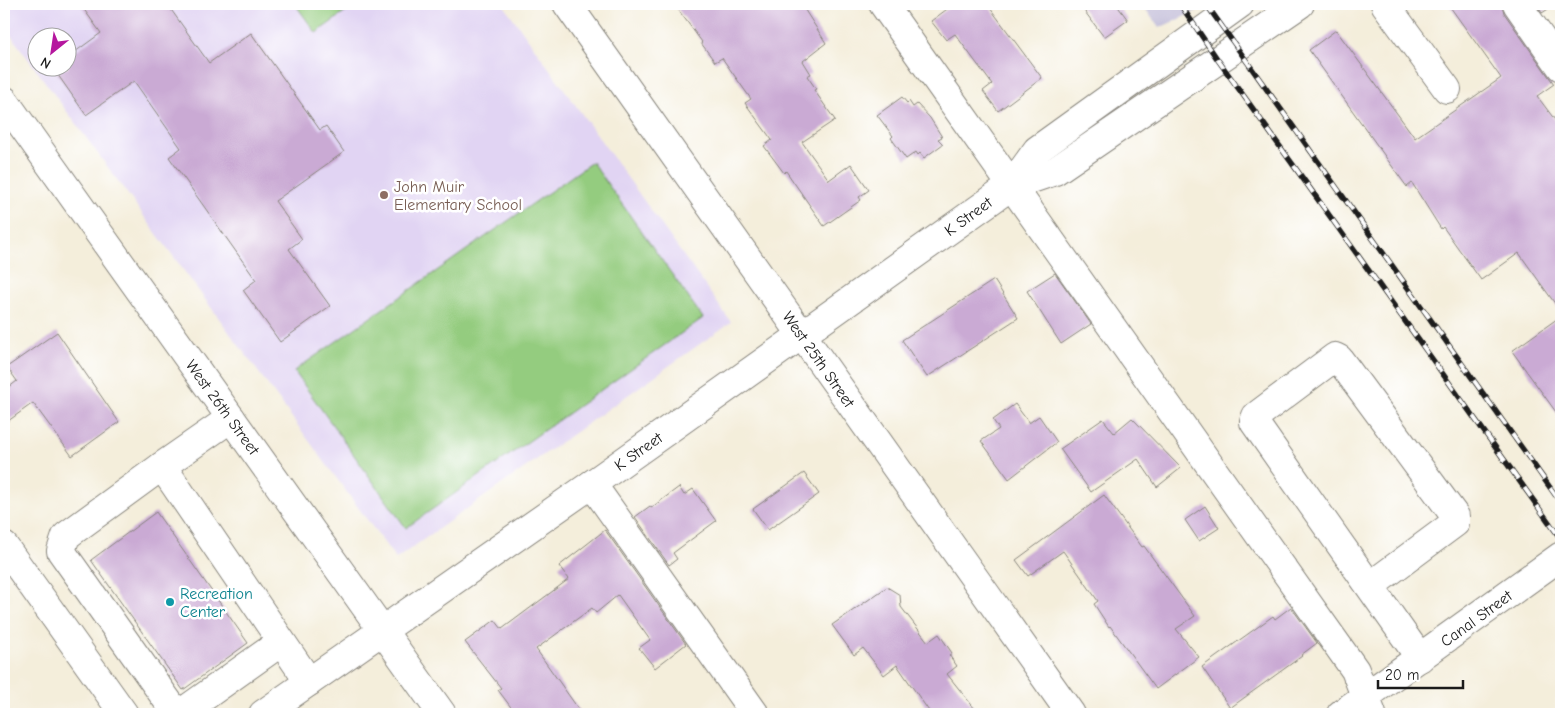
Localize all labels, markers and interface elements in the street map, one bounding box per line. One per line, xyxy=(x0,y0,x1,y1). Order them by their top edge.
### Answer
north arrow xyxy=(28,28,78,78)
text: N xyxy=(38,53,54,72)
place label: John Muir Elementary School xyxy=(394,178,522,214)
marker: John Muir Elementary School xyxy=(378,189,390,201)
street label: K Street xyxy=(941,193,996,240)
street label: West 25th Street xyxy=(778,308,858,411)
street label: West 26th Street xyxy=(182,357,263,459)
street label: K Street xyxy=(611,429,666,475)
place label: Recreation Center xyxy=(180,585,253,621)
street label: Canal Street xyxy=(1437,587,1516,651)
marker: Recreation Center xyxy=(164,596,176,608)
scale bar xyxy=(1378,658,1462,690)
text: 20 m xyxy=(1385,666,1419,684)

